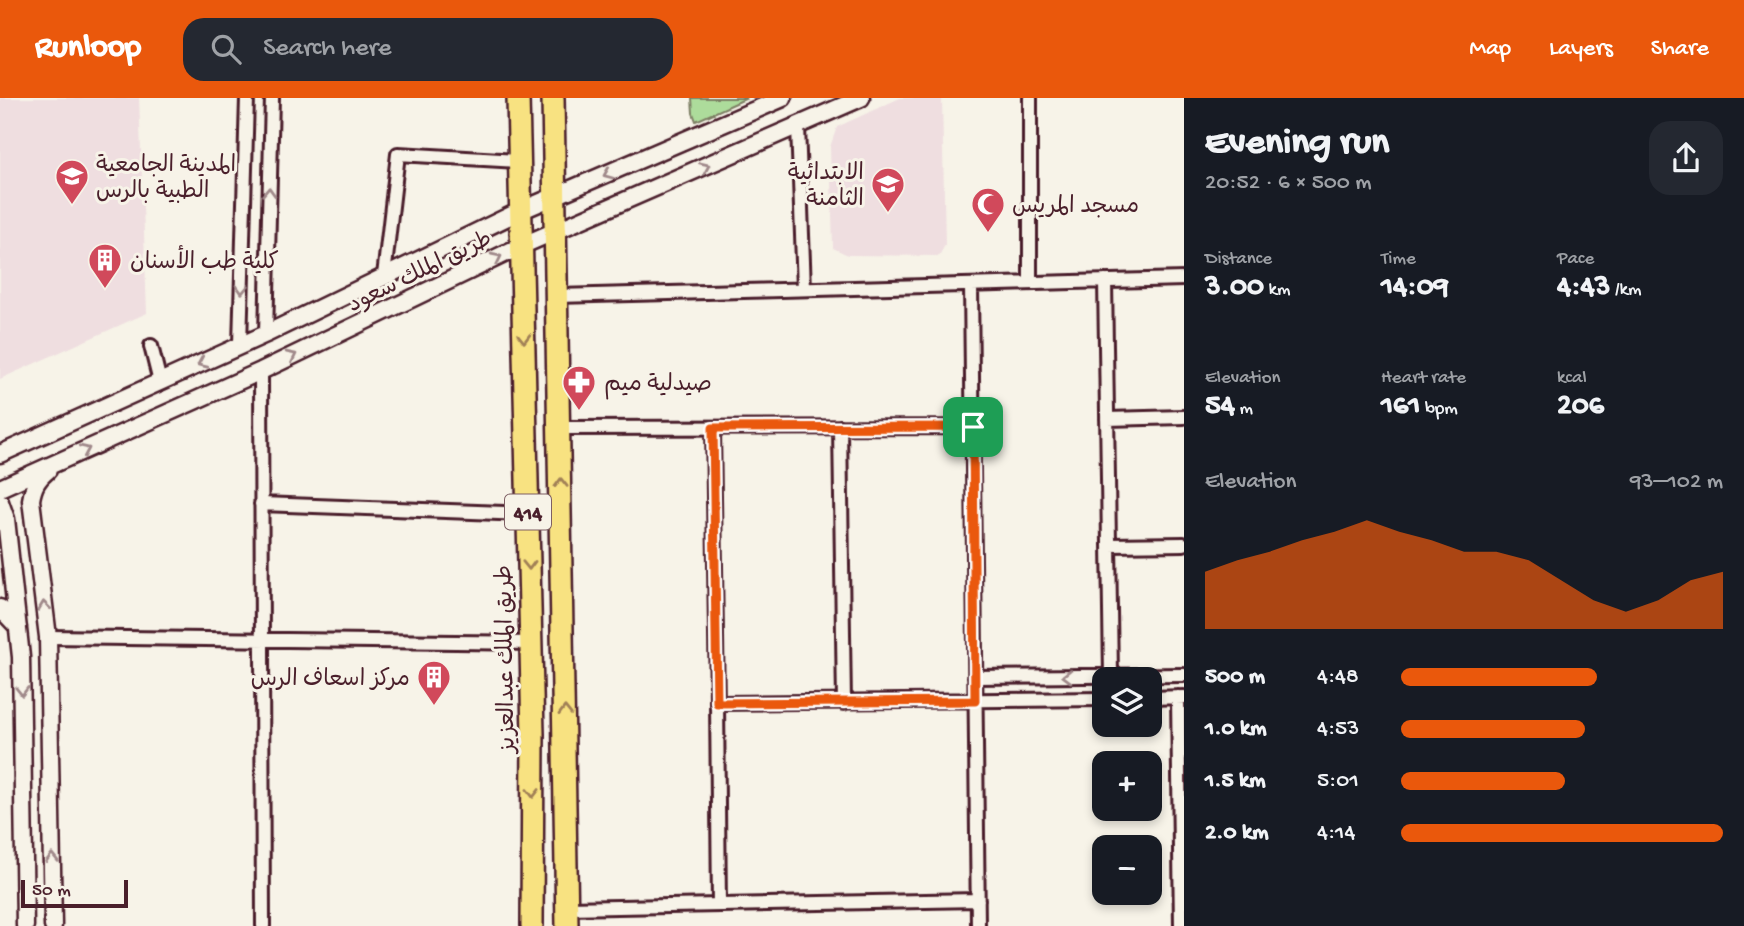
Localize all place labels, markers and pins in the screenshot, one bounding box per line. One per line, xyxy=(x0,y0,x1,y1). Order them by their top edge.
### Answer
place label: المدينة الجامعية الطبية بالرس xyxy=(96,153,236,206)
school or university icon: المدينة الجامعية الطبية بالرس xyxy=(53,157,91,206)
place label: الابتدائية الثامنة xyxy=(788,161,864,214)
school or university icon: الابتدائية الثامنة xyxy=(869,165,907,214)
mosque icon: مسجد المريس xyxy=(969,185,1007,234)
place label: مسجد المريس xyxy=(1012,194,1139,221)
building icon: كلية طب الأسنان xyxy=(86,241,124,290)
place label: كلية طب الأسنان xyxy=(130,244,279,277)
pharmacy icon: صيدلية ميم xyxy=(560,363,598,412)
place label: صيدلية ميم xyxy=(604,372,712,400)
pin xyxy=(943,397,1003,457)
building icon: مركز اسعاف الرس xyxy=(415,658,453,707)
place label: مركز اسعاف الرس xyxy=(251,667,410,694)

